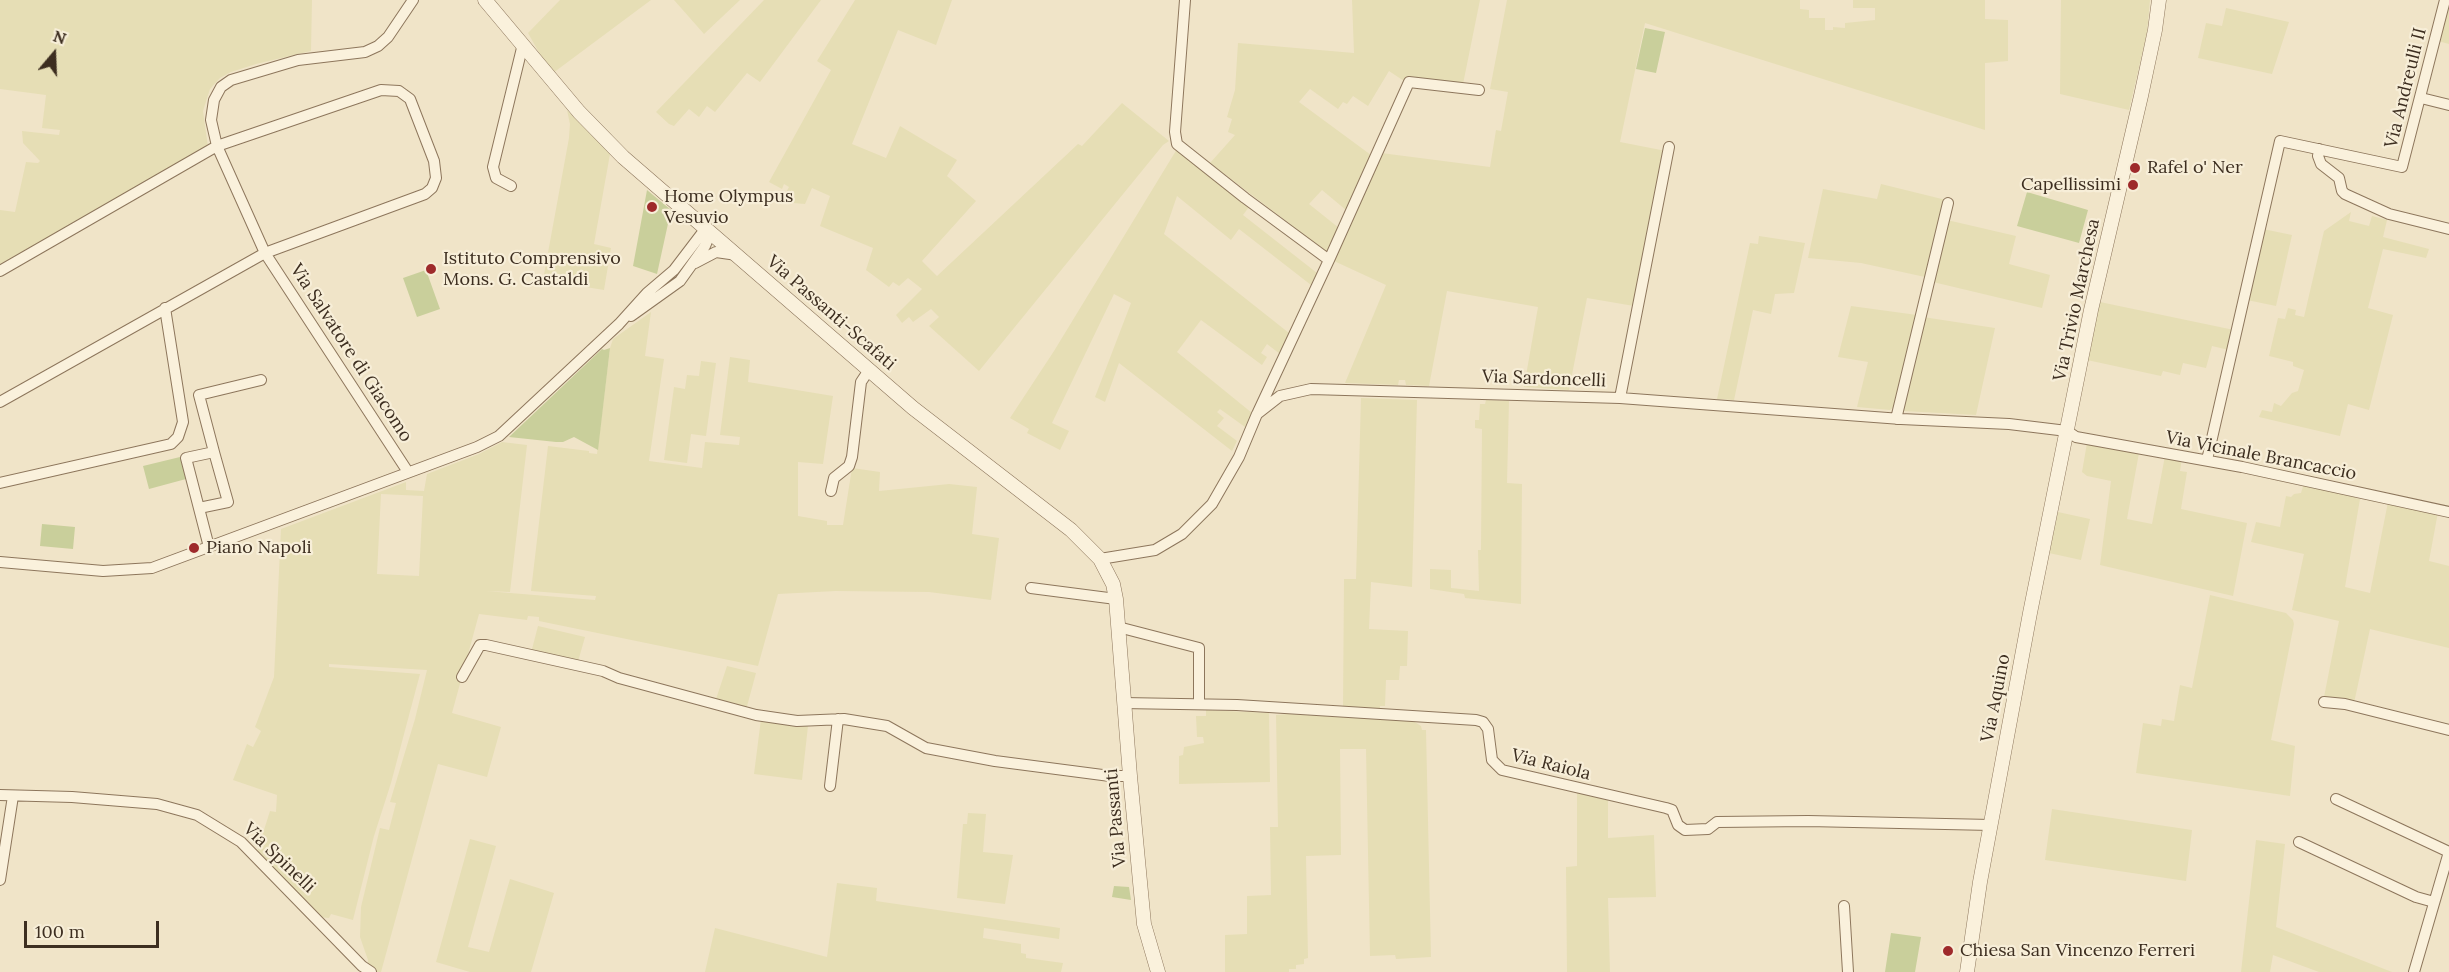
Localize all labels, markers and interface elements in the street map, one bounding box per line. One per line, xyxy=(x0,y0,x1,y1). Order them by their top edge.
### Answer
north arrow xyxy=(24,24,84,84)
text: N xyxy=(51,26,69,48)
street label: Via Andreulli II xyxy=(2381,26,2431,150)
place label: Rafel o' Ner xyxy=(2147,157,2243,179)
marker: Rafel o' Ner xyxy=(2128,161,2142,175)
place label: Capellissimi xyxy=(2021,174,2121,196)
marker: Capellissimi xyxy=(2126,178,2140,192)
place label: Home Olympus Vesuvio xyxy=(664,186,793,228)
marker: Home Olympus Vesuvio xyxy=(645,200,659,214)
street label: Via Trivio Marchesa xyxy=(2049,217,2105,383)
place label: Istituto Comprensivo Mons. G. Castaldi xyxy=(443,248,621,290)
street label: Via Passanti-Scafati xyxy=(762,251,900,375)
street label: Via Salvatore di Giacomo xyxy=(285,260,417,446)
marker: Istituto Comprensivo Mons. G. Castaldi xyxy=(424,262,438,276)
street label: Via Sardoncelli xyxy=(1482,366,1606,392)
street label: Via Vicinale Brancaccio xyxy=(2164,427,2358,485)
place label: Piano Napoli xyxy=(206,537,312,559)
marker: Piano Napoli xyxy=(187,541,201,555)
street label: Via Aquino xyxy=(1977,652,2015,744)
street label: Via Raiola xyxy=(1509,745,1593,785)
street label: Via Passanti xyxy=(1101,768,1131,868)
street label: Via Spinelli xyxy=(238,818,320,898)
scale bar xyxy=(27,909,162,947)
text: 100 m xyxy=(35,920,85,943)
place label: Chiesa San Vincenzo Ferreri xyxy=(1960,940,2195,962)
marker: Chiesa San Vincenzo Ferreri xyxy=(1941,944,1955,958)

